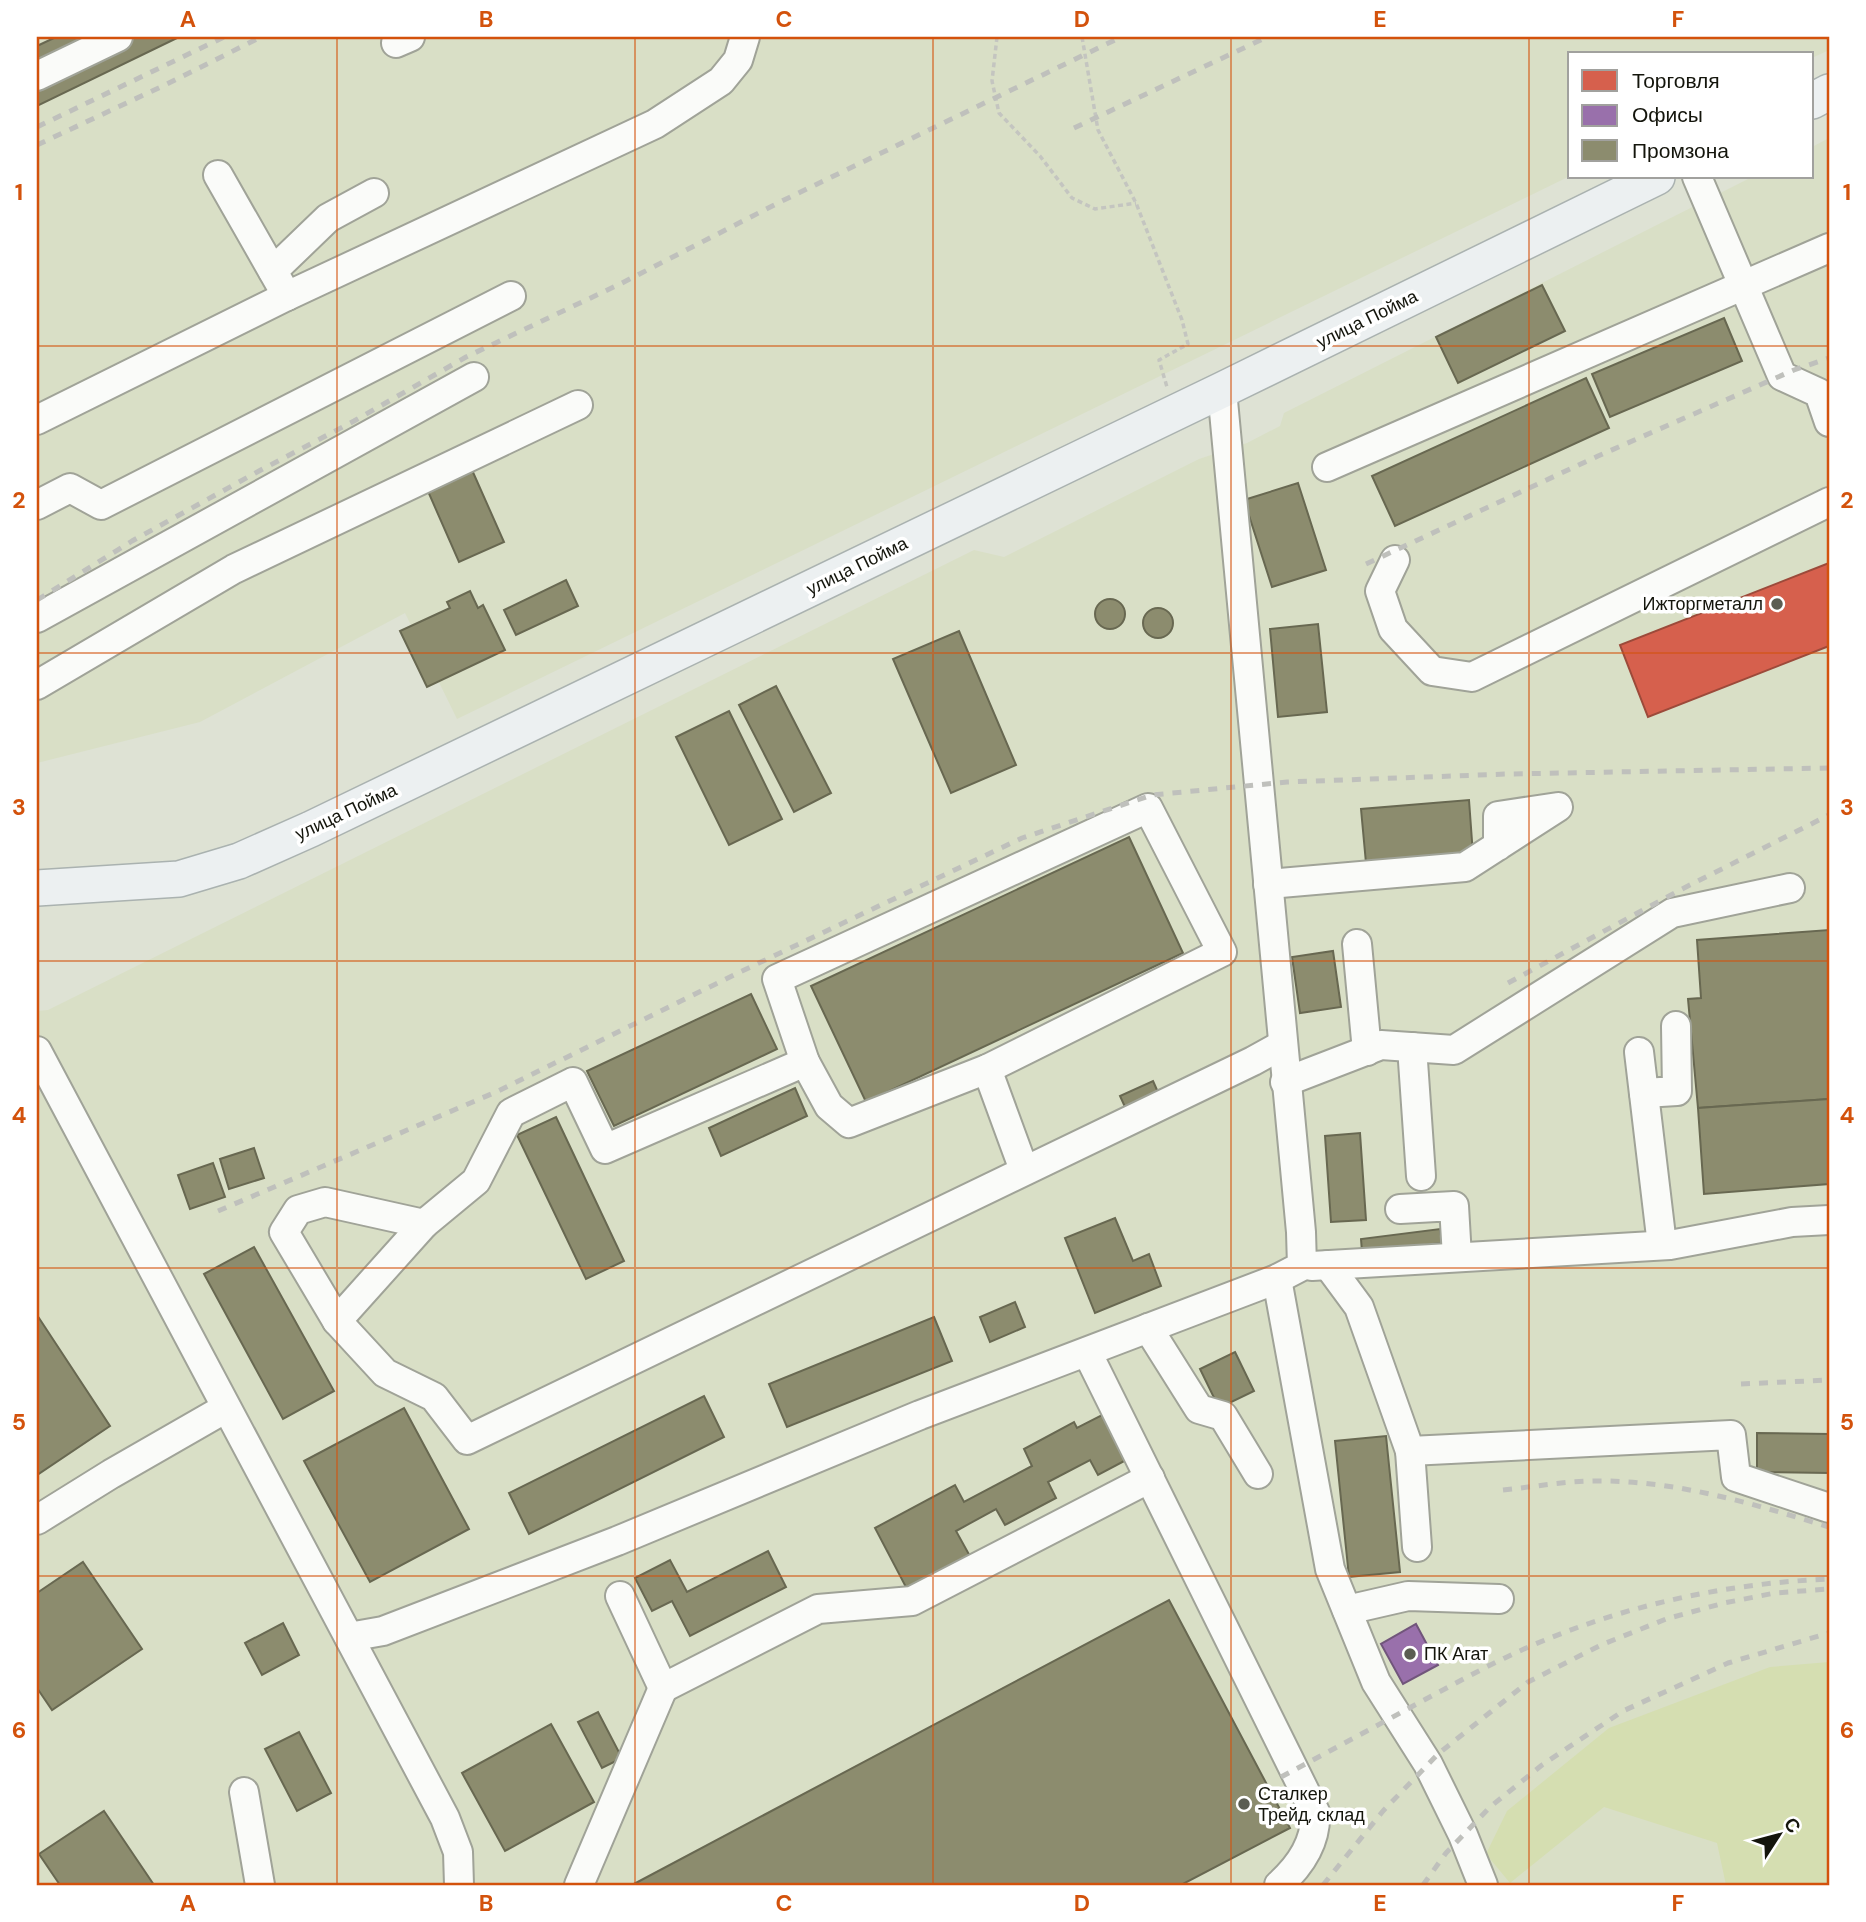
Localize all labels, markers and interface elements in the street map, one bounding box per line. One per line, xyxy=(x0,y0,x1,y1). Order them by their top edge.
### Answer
text: A xyxy=(180,4,196,34)
text: B xyxy=(479,4,493,34)
text: C xyxy=(776,4,792,34)
text: D xyxy=(1074,4,1090,34)
text: E xyxy=(1373,4,1387,34)
text: F xyxy=(1672,4,1685,34)
legend xyxy=(1568,52,1814,178)
text: Торговля xyxy=(1632,67,1720,95)
text: Офисы xyxy=(1632,101,1703,129)
text: Промзона xyxy=(1632,137,1729,165)
text: 1 xyxy=(15,177,23,207)
text: 1 xyxy=(1843,177,1851,207)
street label: улица Пойма xyxy=(1312,284,1422,354)
text: 2 xyxy=(12,485,26,515)
text: 2 xyxy=(1840,485,1854,515)
street label: улица Пойма xyxy=(802,531,912,601)
place label: Ижторгметалл xyxy=(1643,592,1763,616)
marker: Ижторгметалл xyxy=(1769,596,1785,612)
street label: улица Пойма xyxy=(291,778,402,846)
text: 3 xyxy=(12,792,26,822)
text: 3 xyxy=(1840,792,1854,822)
text: 4 xyxy=(12,1100,27,1130)
text: 4 xyxy=(1840,1100,1855,1130)
text: 5 xyxy=(12,1407,26,1437)
text: 5 xyxy=(1840,1407,1854,1437)
place label: ПК Агат xyxy=(1424,1642,1488,1666)
marker: ПК Агат xyxy=(1402,1646,1418,1662)
text: 6 xyxy=(12,1715,26,1745)
text: 6 xyxy=(1840,1715,1854,1745)
place label: Сталкер Трейд, склад xyxy=(1258,1782,1365,1827)
marker: Сталкер Трейд, склад xyxy=(1236,1796,1252,1812)
north arrow xyxy=(1744,1800,1814,1870)
text: С xyxy=(1778,1812,1807,1838)
text: A xyxy=(180,1888,196,1918)
text: B xyxy=(479,1888,493,1918)
text: C xyxy=(776,1888,792,1918)
text: D xyxy=(1074,1888,1090,1918)
text: E xyxy=(1373,1888,1387,1918)
text: F xyxy=(1672,1888,1685,1918)

